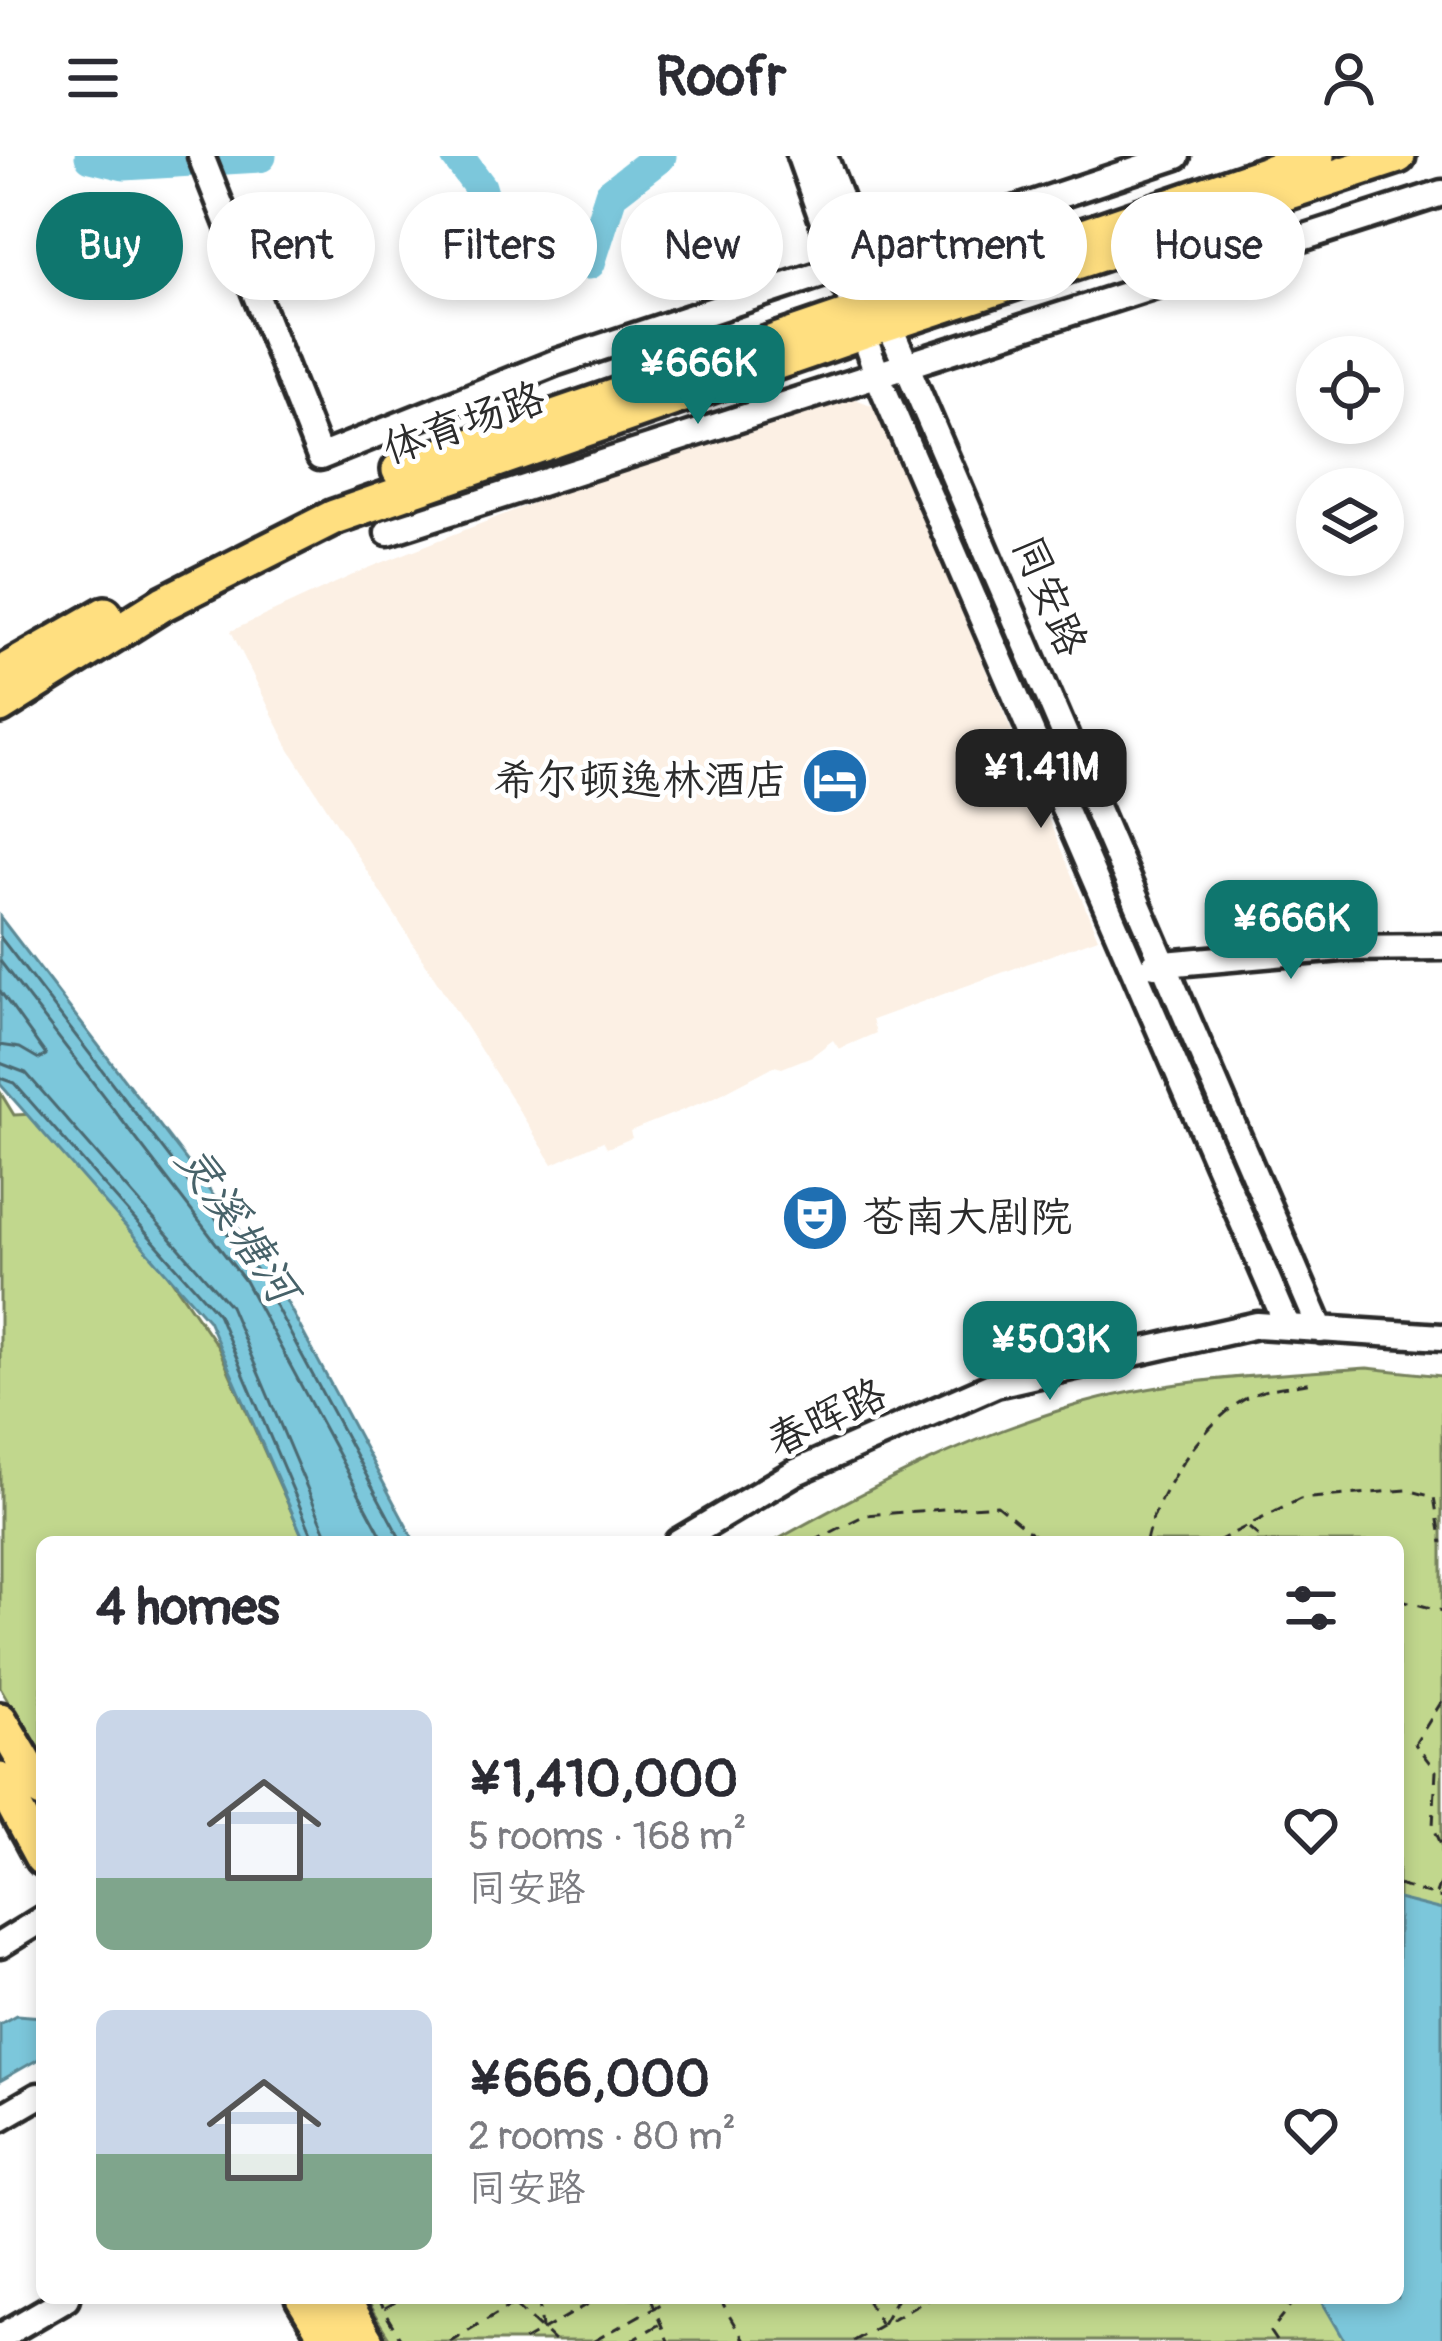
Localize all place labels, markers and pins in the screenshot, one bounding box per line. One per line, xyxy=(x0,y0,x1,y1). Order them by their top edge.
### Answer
pin: ¥666K xyxy=(614,325,782,427)
pin: ¥1.41M xyxy=(943,729,1139,831)
hotel icon: 希尔顿逸林酒店 xyxy=(800,746,870,816)
place label: 希尔顿逸林酒店 xyxy=(494,755,788,807)
pin: ¥666K xyxy=(1207,880,1375,982)
theatre icon: 苍南大剧院 xyxy=(780,1183,850,1253)
place label: 苍南大剧院 xyxy=(862,1192,1072,1244)
pin: ¥503K xyxy=(966,1301,1134,1403)

